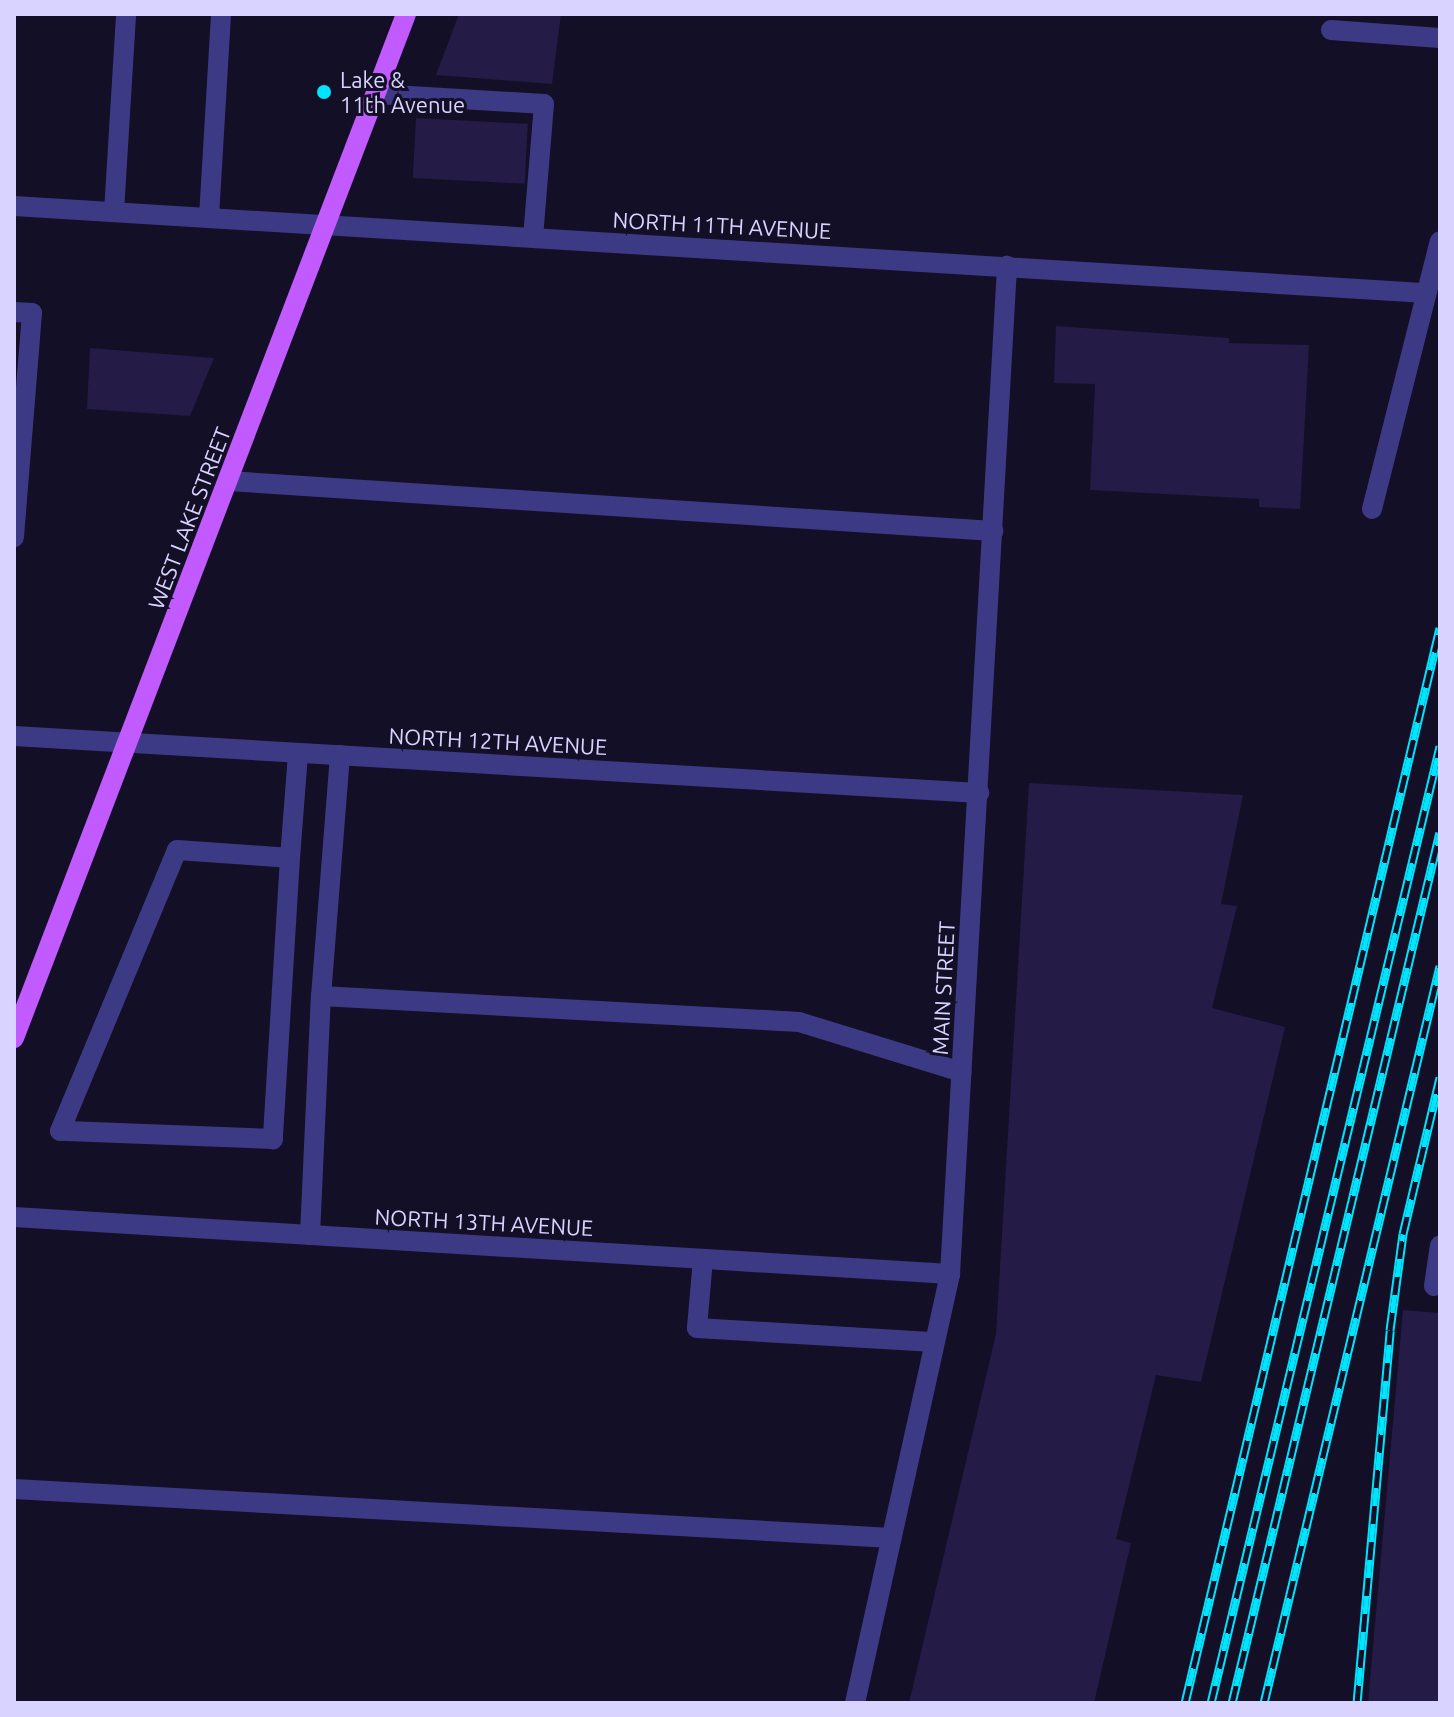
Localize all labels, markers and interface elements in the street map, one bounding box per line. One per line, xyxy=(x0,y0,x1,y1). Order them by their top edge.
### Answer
place label: Lake & 11th Avenue xyxy=(340,66,465,118)
marker: Lake & 11th Avenue xyxy=(315,83,333,101)
street label: NORTH 11TH AVENUE xyxy=(612,206,832,244)
street label: WEST LAKE STREET xyxy=(142,423,236,613)
street label: NORTH 12TH AVENUE xyxy=(388,722,608,760)
street label: MAIN STREET xyxy=(926,920,960,1056)
street label: NORTH 13TH AVENUE xyxy=(374,1203,594,1241)

